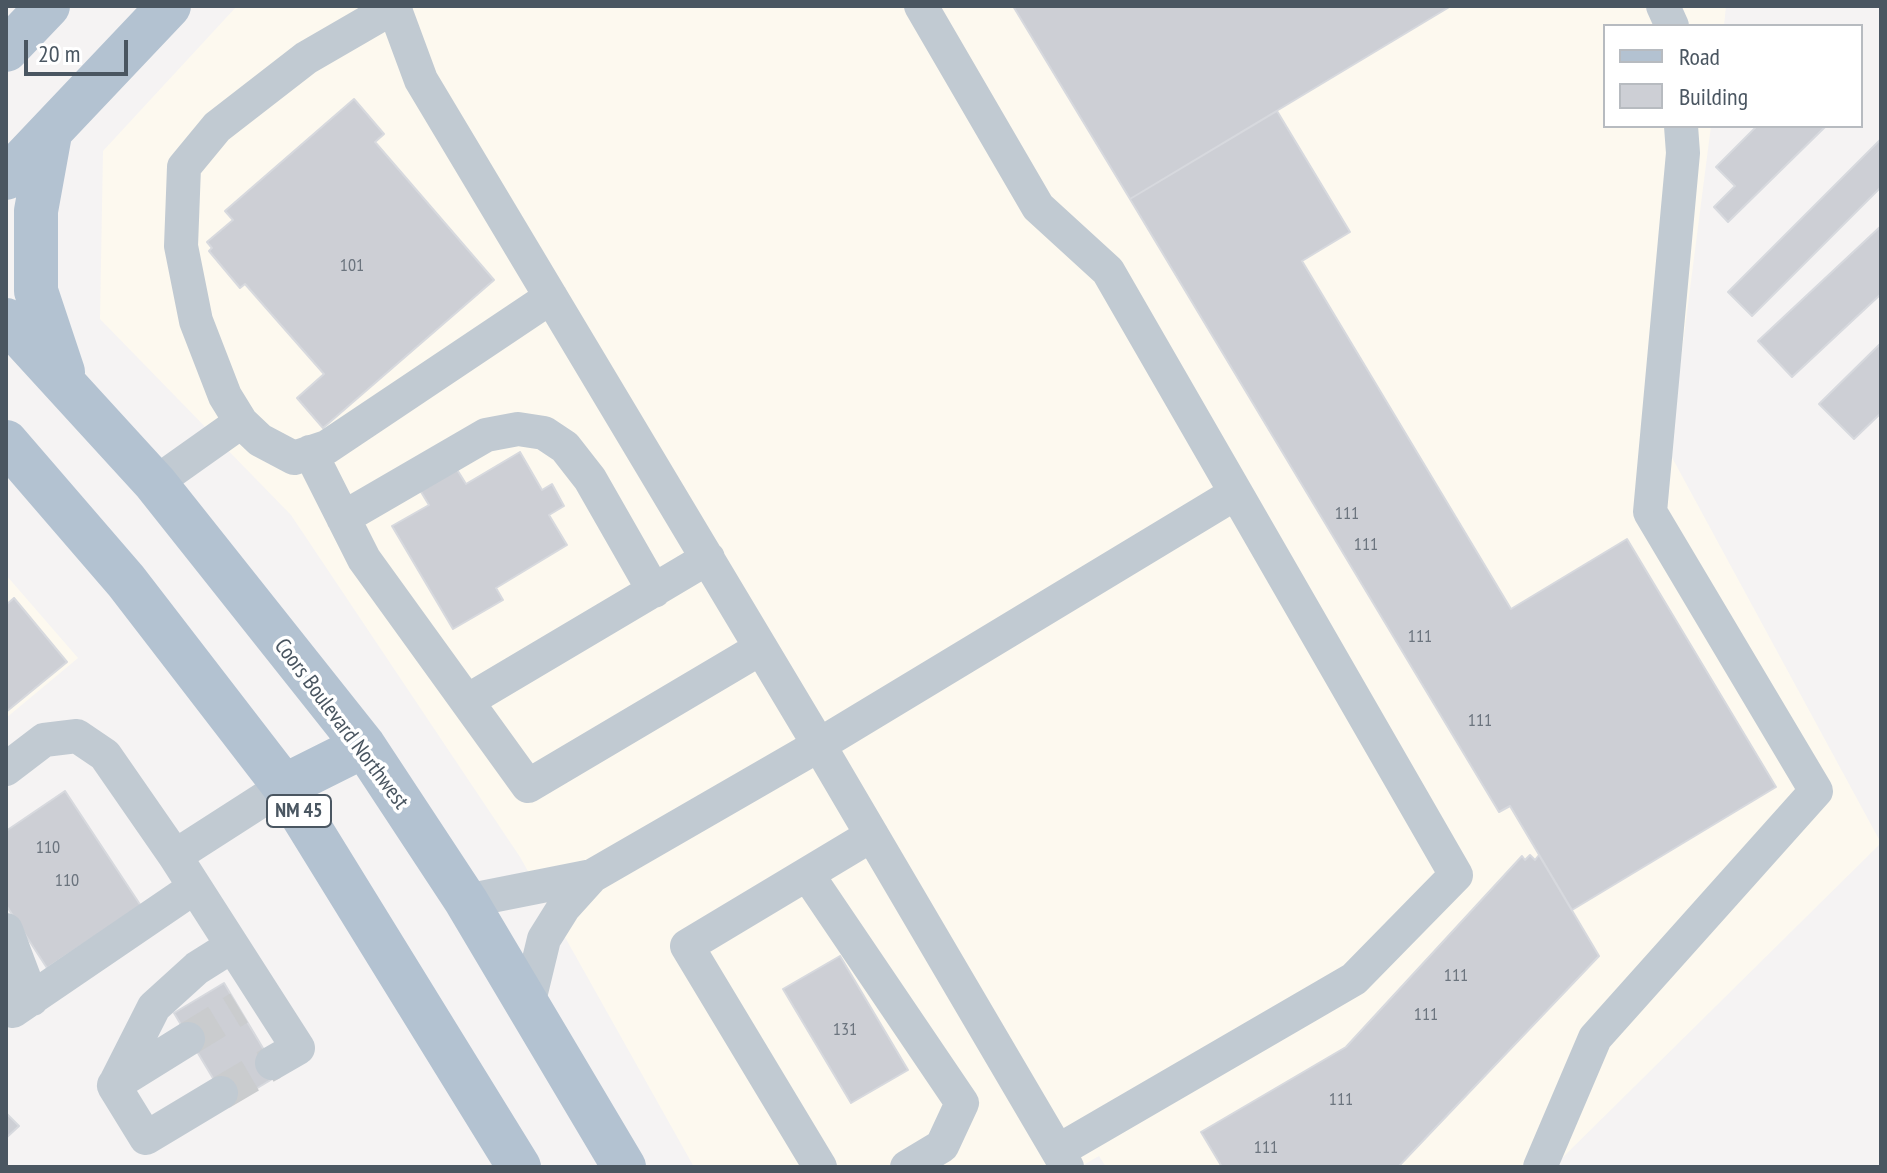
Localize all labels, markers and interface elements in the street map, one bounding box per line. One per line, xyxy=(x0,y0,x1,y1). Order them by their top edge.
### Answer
scale bar xyxy=(28,24,132,74)
legend xyxy=(1603,24,1863,128)
text: 20 m xyxy=(38,38,80,69)
text: Road xyxy=(1679,41,1720,72)
text: Building xyxy=(1679,81,1748,112)
house number: 101 xyxy=(340,255,364,277)
house number: 111 xyxy=(1335,503,1359,525)
house number: 111 xyxy=(1354,534,1378,556)
house number: 111 xyxy=(1408,626,1432,648)
street label: Coors Boulevard Northwest xyxy=(268,634,414,814)
house number: 111 xyxy=(1468,710,1492,732)
road number: NM 45 xyxy=(267,795,331,827)
house number: 110 xyxy=(36,837,60,859)
house number: 110 xyxy=(55,870,79,892)
house number: 111 xyxy=(1444,965,1468,987)
house number: 111 xyxy=(1414,1004,1438,1026)
house number: 131 xyxy=(833,1019,857,1041)
house number: 111 xyxy=(1329,1089,1353,1111)
house number: 111 xyxy=(1254,1137,1278,1159)

